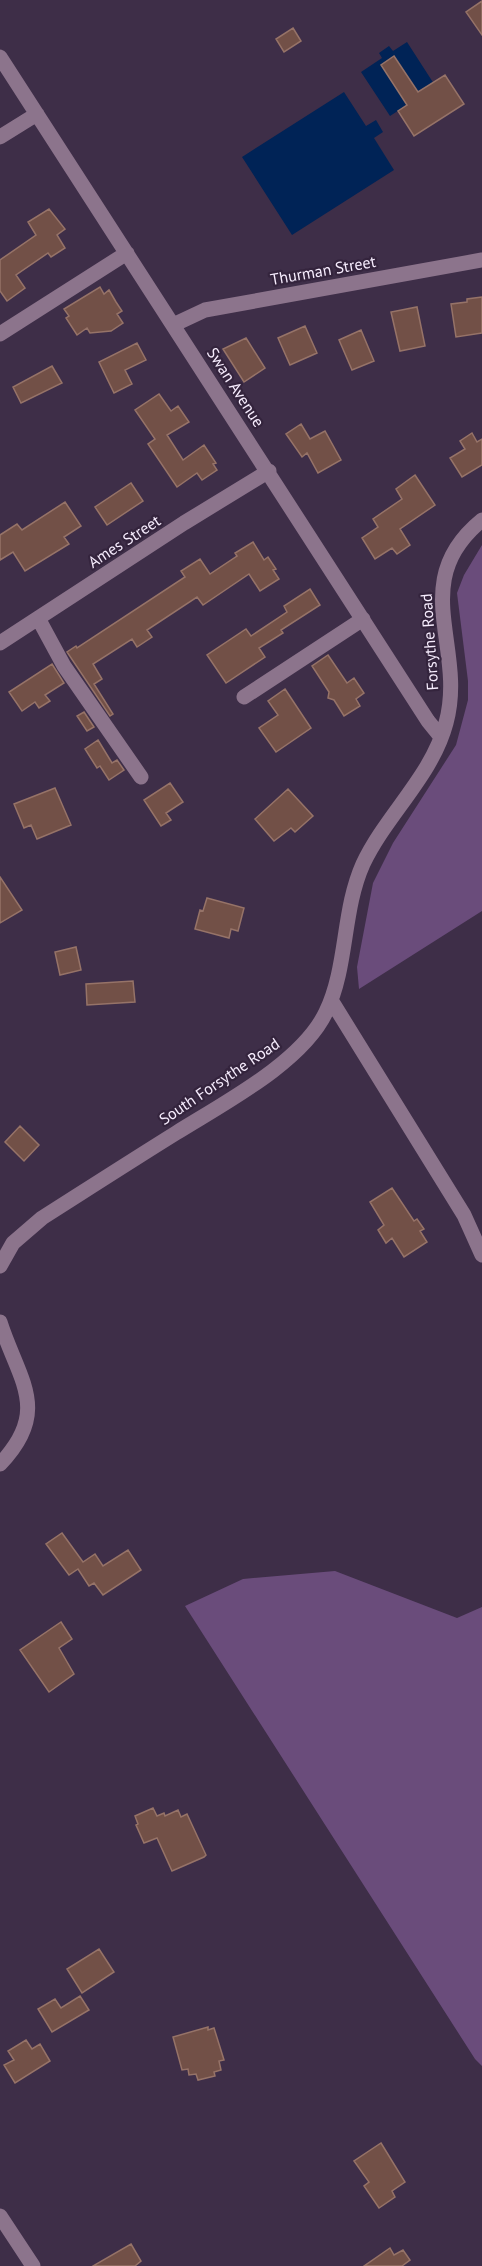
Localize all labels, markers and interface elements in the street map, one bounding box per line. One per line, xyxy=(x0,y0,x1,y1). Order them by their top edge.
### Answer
street label: Thurman Street xyxy=(269,251,378,289)
street label: Swan Avenue xyxy=(203,344,269,430)
street label: Ames Street xyxy=(84,510,164,572)
street label: Forsythe Road xyxy=(416,593,442,691)
street label: South Forsythe Road xyxy=(155,1033,283,1129)

